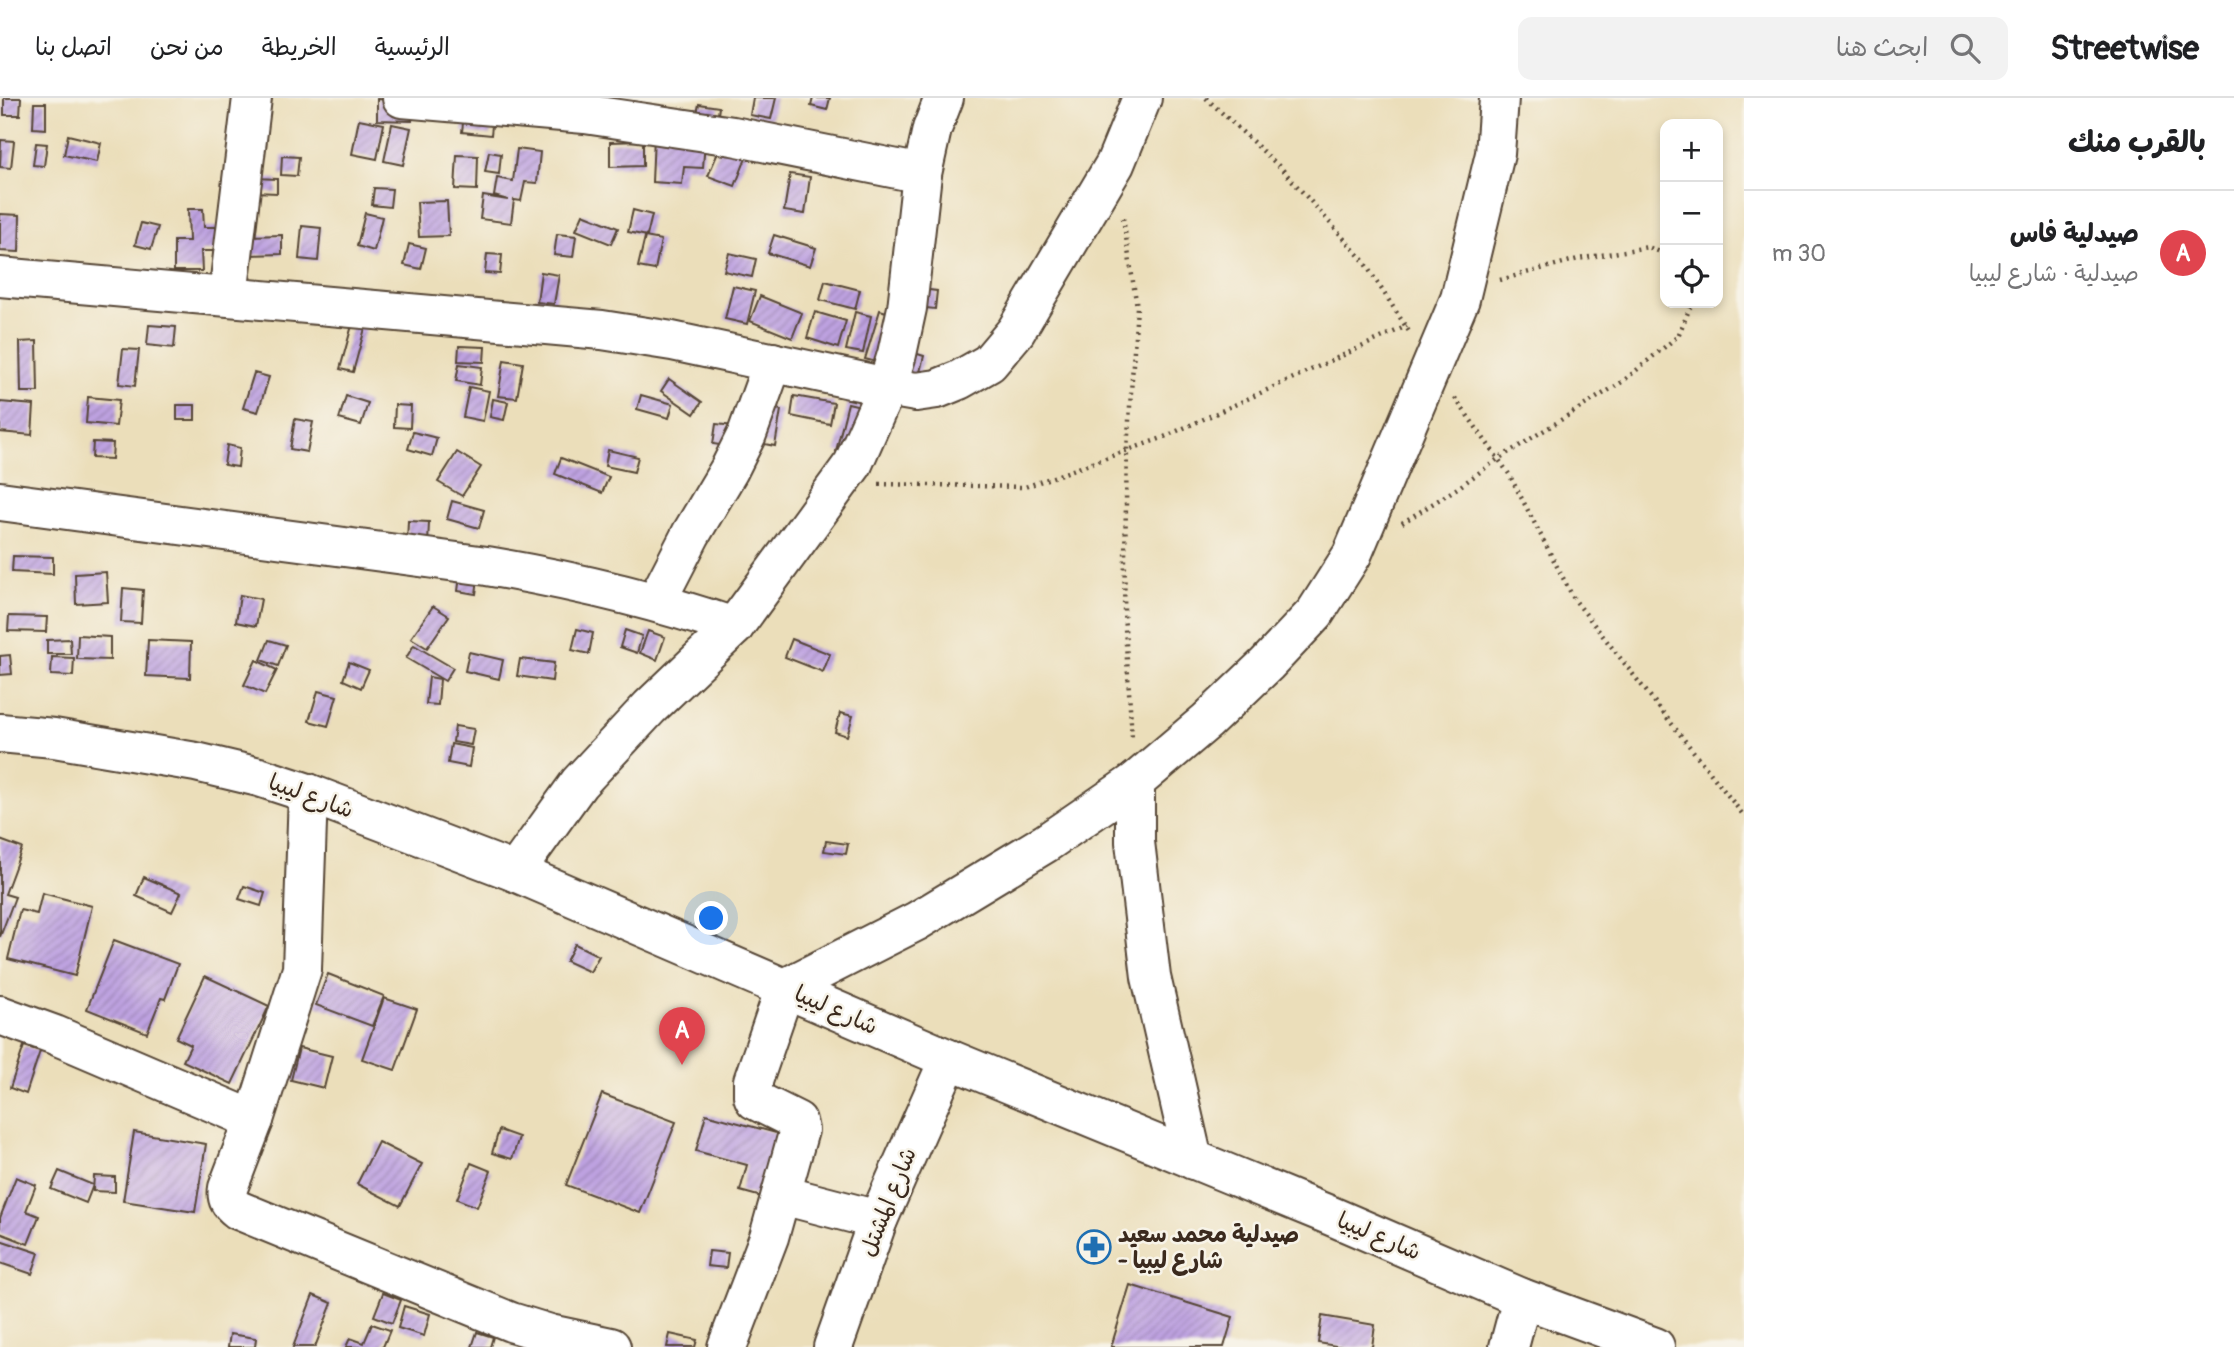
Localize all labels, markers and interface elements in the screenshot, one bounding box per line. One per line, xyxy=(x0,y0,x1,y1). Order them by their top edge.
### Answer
search box xyxy=(1518,17,2008,80)
text: Streetwise xyxy=(2050,28,2199,69)
icon: search xyxy=(1946,29,1984,67)
text: ابحث هنا xyxy=(1836,32,1928,64)
text: اتصل بنا xyxy=(35,33,112,62)
text: من نحن xyxy=(150,33,224,62)
text: الخريطة xyxy=(262,33,337,62)
text: الرئيسية xyxy=(375,33,450,62)
map controls xyxy=(1660,119,1723,308)
button: + xyxy=(1660,119,1723,182)
text: بالقرب منك xyxy=(2068,124,2206,161)
button: − xyxy=(1660,182,1723,245)
text: صيدلية فاس xyxy=(2010,218,2139,250)
text: 30 m xyxy=(1772,239,1826,268)
text: A xyxy=(2176,239,2190,268)
button: locate xyxy=(1660,245,1723,308)
text: صيدلية · شارع ليبيا xyxy=(1969,259,2139,288)
street label: شارع ليبيا xyxy=(264,767,357,826)
your location xyxy=(694,901,728,935)
street label: شارع ليبيا xyxy=(789,979,882,1042)
pin: A xyxy=(659,1007,705,1065)
street label: شارع المشتل xyxy=(853,1143,924,1261)
street label: شارع ليبيا xyxy=(1332,1205,1425,1267)
place label: صيدلية محمد سعيد - شارع ليبيا xyxy=(1118,1220,1299,1276)
pharmacy icon: صيدلية محمد سعيد - شارع ليبيا xyxy=(1075,1228,1113,1266)

